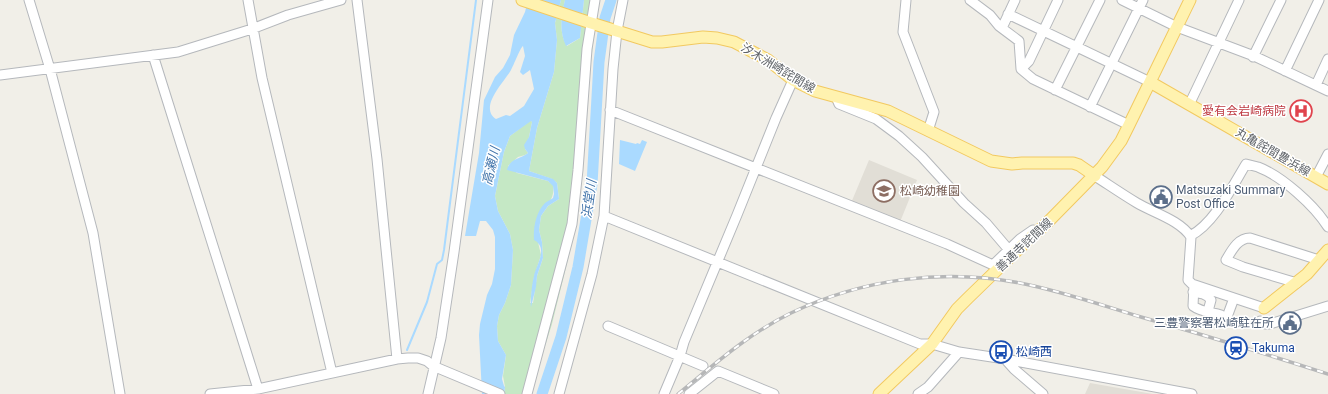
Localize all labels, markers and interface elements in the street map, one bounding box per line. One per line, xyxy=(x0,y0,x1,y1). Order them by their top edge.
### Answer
street label: 汐木洲崎詫間線 xyxy=(738,40,818,96)
hospital icon: 愛有会岩崎病院 xyxy=(1288,98,1314,124)
place label: 愛有会岩崎病院 xyxy=(1202,104,1286,118)
street label: 丸亀詫間豊浜線 xyxy=(1233,125,1313,179)
water label: 高瀬川 xyxy=(479,143,503,187)
water label: 浜堂川 xyxy=(579,177,599,219)
school or university icon: 松崎幼稚園 xyxy=(871,178,897,204)
place label: Matsuzaki Summary Post Office xyxy=(1176,183,1286,211)
place label: 松崎幼稚園 xyxy=(900,184,960,198)
public building icon: Matsuzaki Summary Post Office xyxy=(1148,184,1174,210)
street label: 善通寺詫間線 xyxy=(993,215,1055,275)
public building icon: 三豊警察署松崎駐在所 xyxy=(1277,310,1303,336)
place label: 三豊警察署松崎駐在所 xyxy=(1154,316,1274,330)
station icon: Takuma xyxy=(1223,335,1249,361)
bus stop icon: 松崎西 xyxy=(988,339,1014,365)
place label: Takuma xyxy=(1252,341,1295,355)
place label: 松崎西 xyxy=(1016,345,1052,359)

